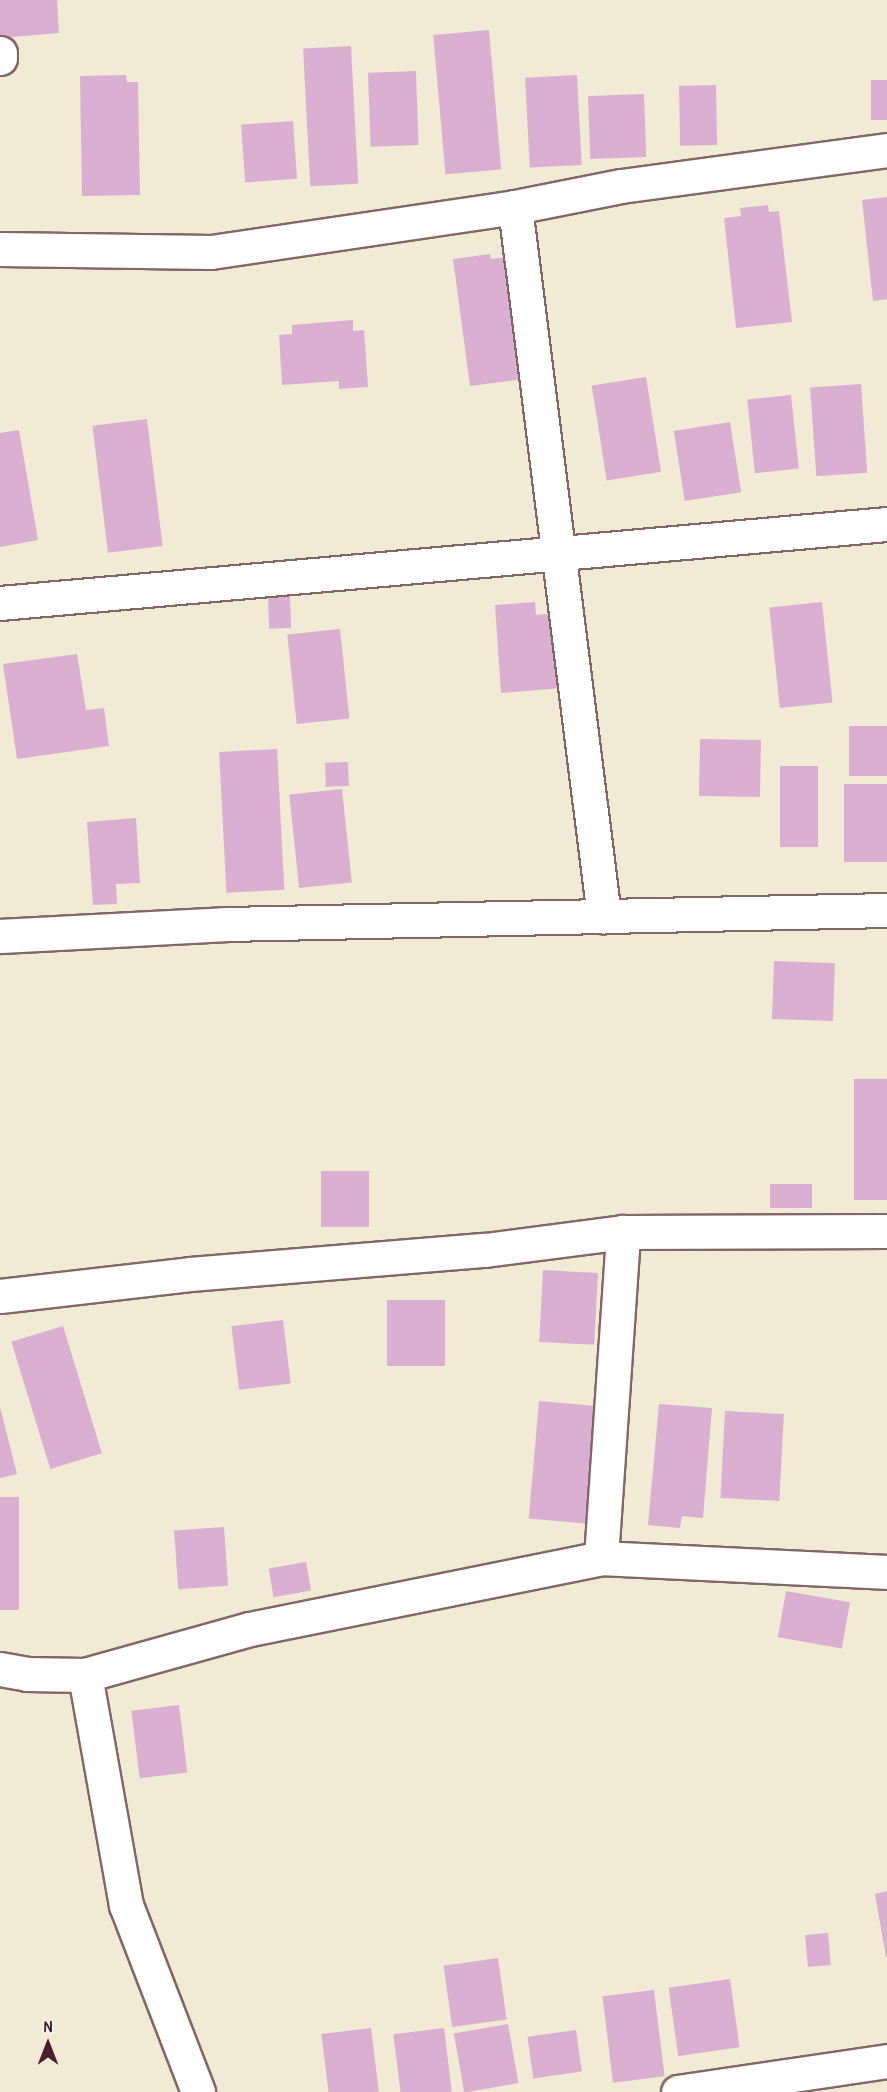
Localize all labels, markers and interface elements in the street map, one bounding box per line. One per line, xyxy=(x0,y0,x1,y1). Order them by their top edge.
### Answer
north arrow xyxy=(18,2014,78,2074)
text: N xyxy=(44,2015,52,2037)

